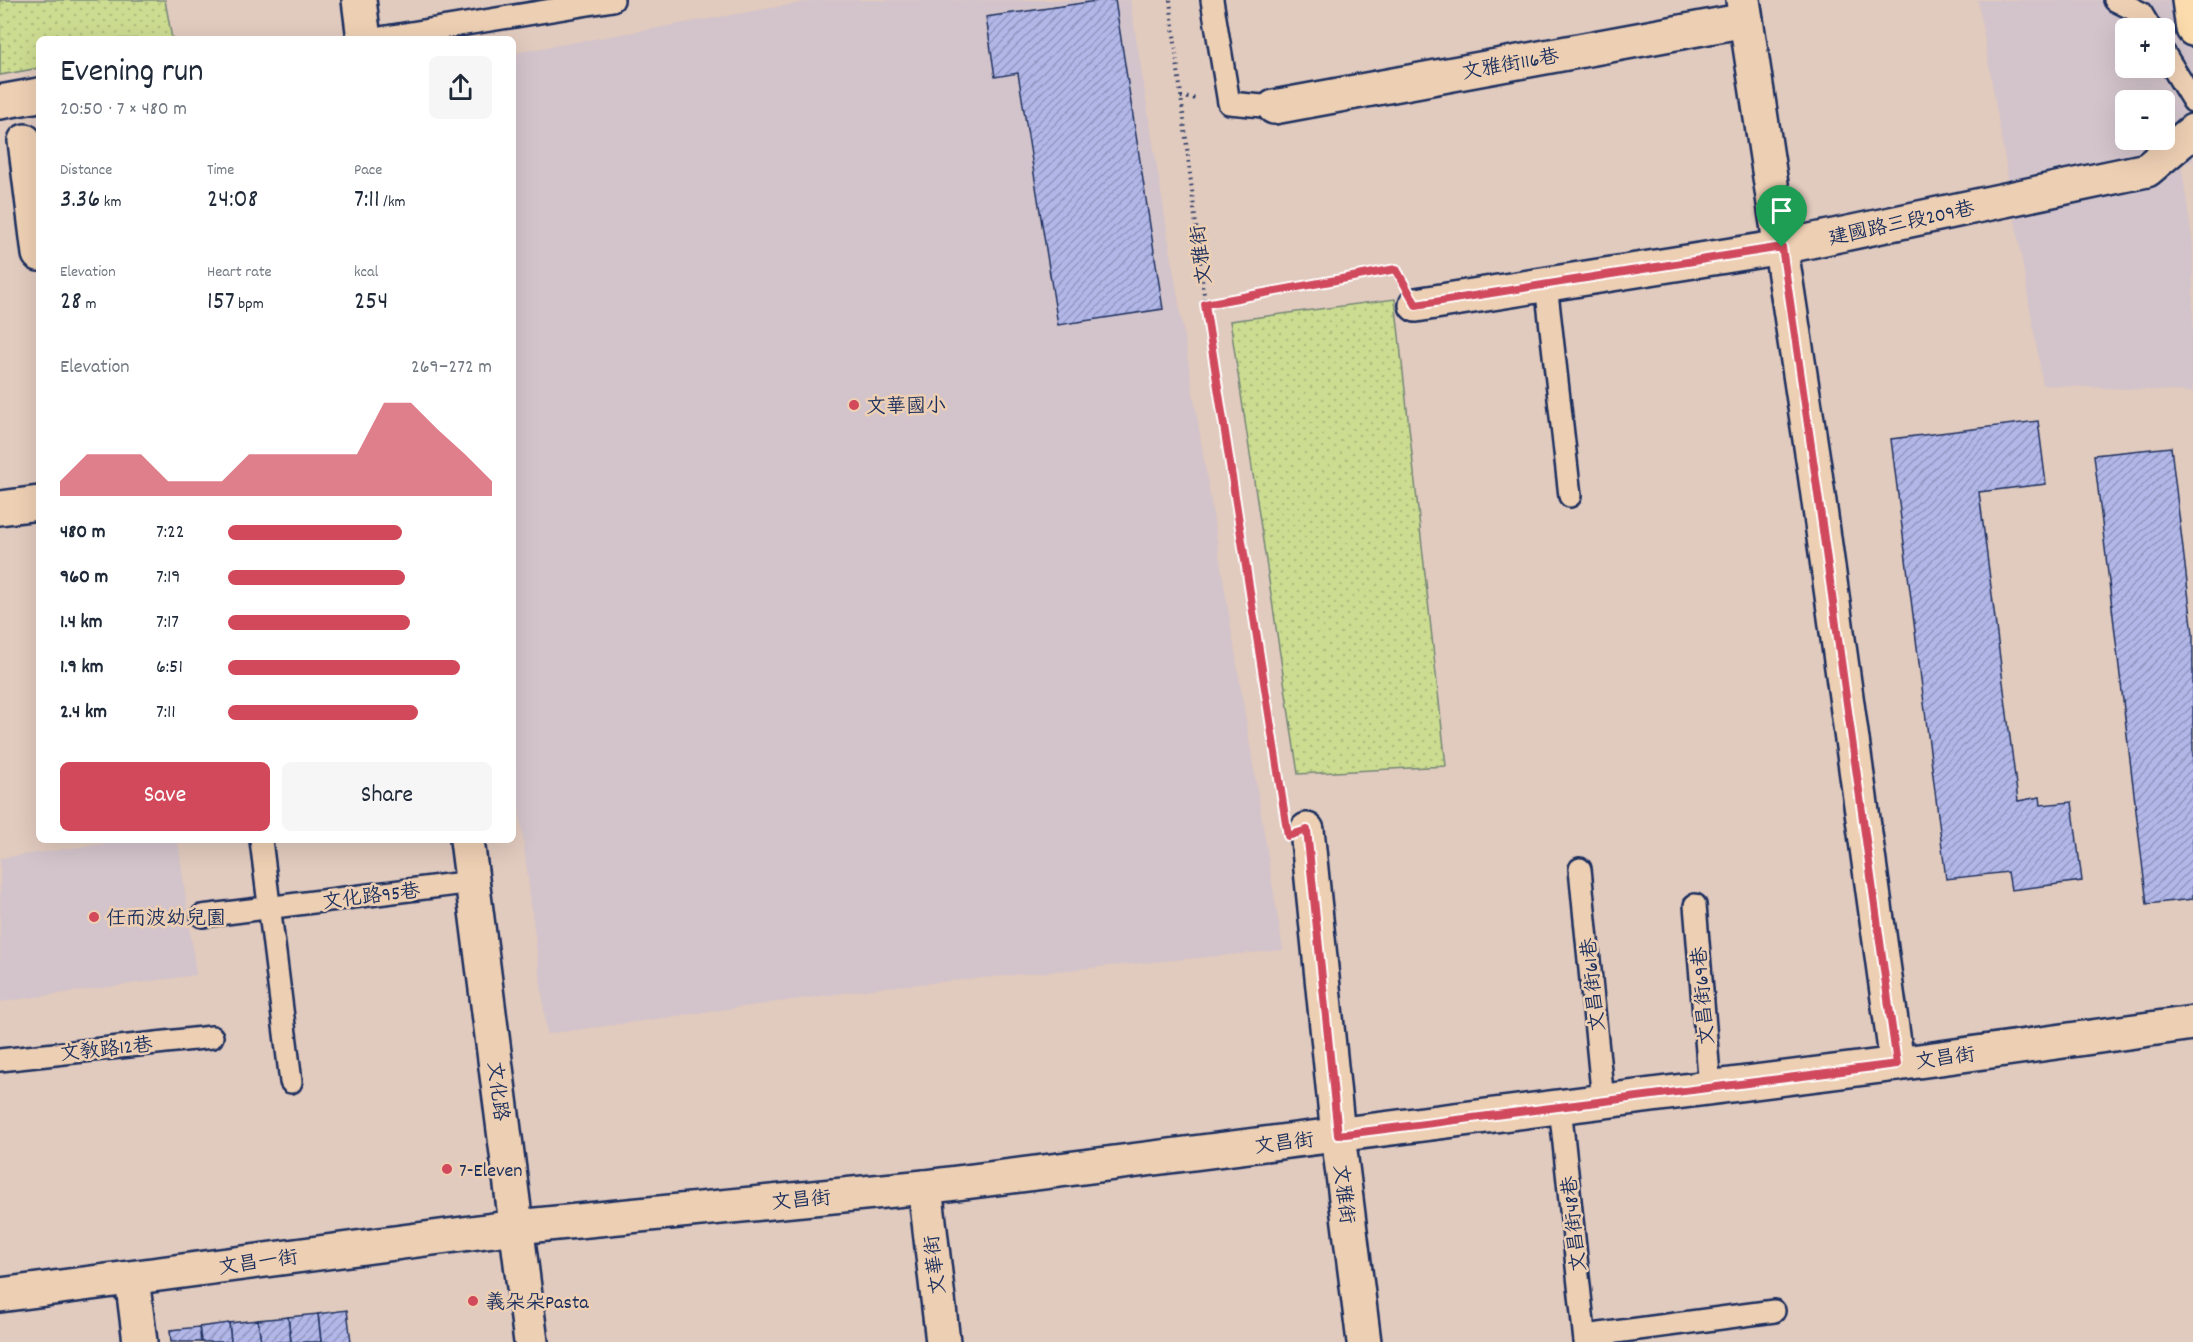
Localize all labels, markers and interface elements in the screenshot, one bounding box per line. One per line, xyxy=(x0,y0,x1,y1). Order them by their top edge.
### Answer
map controls xyxy=(2115,18,2175,150)
button: + xyxy=(2115,18,2175,78)
street label: 文雅街116巷 xyxy=(1460,43,1562,88)
text: Evening run xyxy=(60,50,204,97)
button: share xyxy=(429,56,492,119)
button: − xyxy=(2115,90,2175,150)
text: 20:50 · 7 × 480 m xyxy=(60,96,187,124)
text: Distance xyxy=(60,159,112,182)
text: Time xyxy=(207,159,234,182)
text: Pace xyxy=(354,159,382,182)
text: 3.36 xyxy=(60,182,100,219)
text: 24:08 xyxy=(207,182,258,219)
text: 7:11 xyxy=(354,182,380,219)
pin xyxy=(1756,185,1807,247)
text: km xyxy=(100,191,121,214)
text: /km xyxy=(380,191,405,214)
icon: arrive xyxy=(1765,194,1798,227)
street label: 建國路三段209巷 xyxy=(1826,196,1978,254)
street label: 文雅街 xyxy=(1185,223,1221,286)
text: Elevation xyxy=(60,261,116,284)
text: Heart rate xyxy=(207,261,272,284)
text: kcal xyxy=(354,261,378,284)
text: 28 xyxy=(60,284,82,321)
text: 157 xyxy=(207,284,235,321)
text: 254 xyxy=(354,284,388,321)
text: m xyxy=(82,293,96,316)
text: bpm xyxy=(235,293,264,316)
text: Elevation xyxy=(60,354,130,382)
text: 269–272 m xyxy=(411,354,492,382)
place label: 文華國小 xyxy=(866,394,946,422)
marker: 文華國小 xyxy=(847,398,861,412)
text: 480 m xyxy=(60,519,106,547)
text: 7:22 xyxy=(156,519,184,547)
text: 960 m xyxy=(60,564,108,592)
text: 7:19 xyxy=(156,564,181,592)
text: 1.4 km xyxy=(60,609,103,637)
text: 7:17 xyxy=(156,609,179,637)
text: 1.9 km xyxy=(60,654,103,682)
text: 6:51 xyxy=(156,654,183,682)
text: 2.4 km xyxy=(60,699,107,727)
text: 7:11 xyxy=(156,699,176,727)
button: Save xyxy=(60,762,270,831)
button: Share xyxy=(282,762,492,831)
street label: 文化路95巷 xyxy=(321,878,423,918)
place label: 任而波幼兒園 xyxy=(106,906,226,934)
marker: 任而波幼兒園 xyxy=(87,910,101,924)
street label: 文昌街61巷 xyxy=(1576,935,1614,1033)
street label: 文昌街69巷 xyxy=(1687,944,1723,1046)
street label: 文教路12巷 xyxy=(59,1032,155,1070)
street label: 文昌街 xyxy=(1914,1042,1977,1078)
street label: 文化路 xyxy=(478,1060,514,1124)
street label: 文昌街 xyxy=(1253,1127,1316,1163)
place label: 7-Eleven xyxy=(459,1158,523,1186)
marker: 7-Eleven xyxy=(440,1162,454,1176)
street label: 文雅街 xyxy=(1324,1163,1360,1226)
street label: 文昌街48巷 xyxy=(1557,1173,1595,1273)
street label: 文昌街 xyxy=(770,1185,832,1219)
street label: 文華街 xyxy=(919,1233,955,1296)
street label: 文昌一街 xyxy=(217,1245,300,1283)
place label: 義朵朵Pasta xyxy=(485,1290,589,1318)
marker: 義朵朵Pasta xyxy=(466,1294,480,1308)

